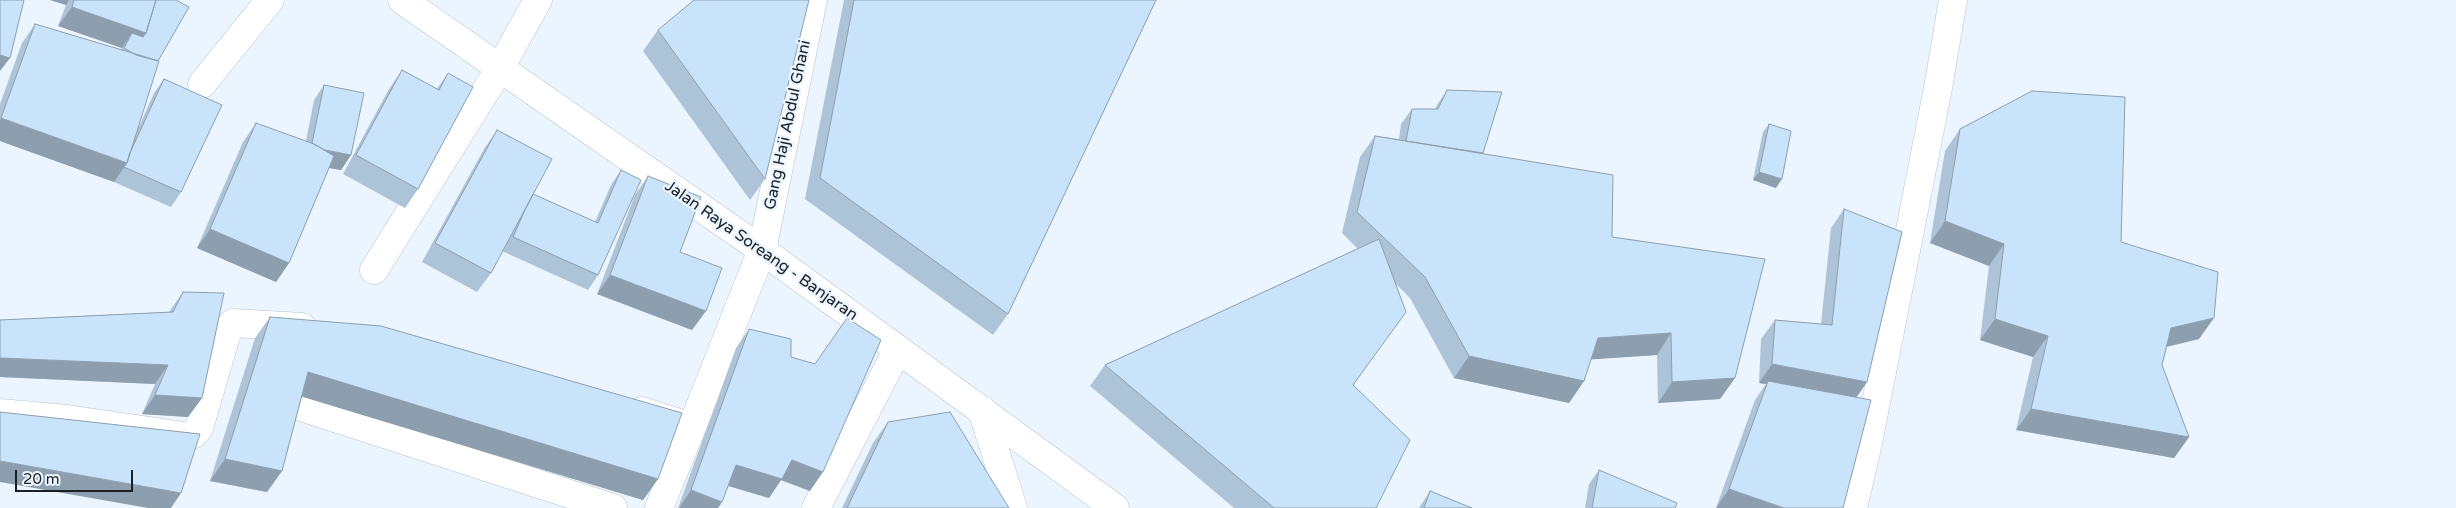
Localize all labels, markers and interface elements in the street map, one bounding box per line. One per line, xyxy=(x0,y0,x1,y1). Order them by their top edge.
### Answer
street label: Gang Haji Abdul Ghani xyxy=(761,38,815,212)
street label: Jalan Raya Soreang - Banjaran xyxy=(661,177,861,325)
scale bar xyxy=(18,460,135,492)
text: 20 m xyxy=(23,470,60,488)

